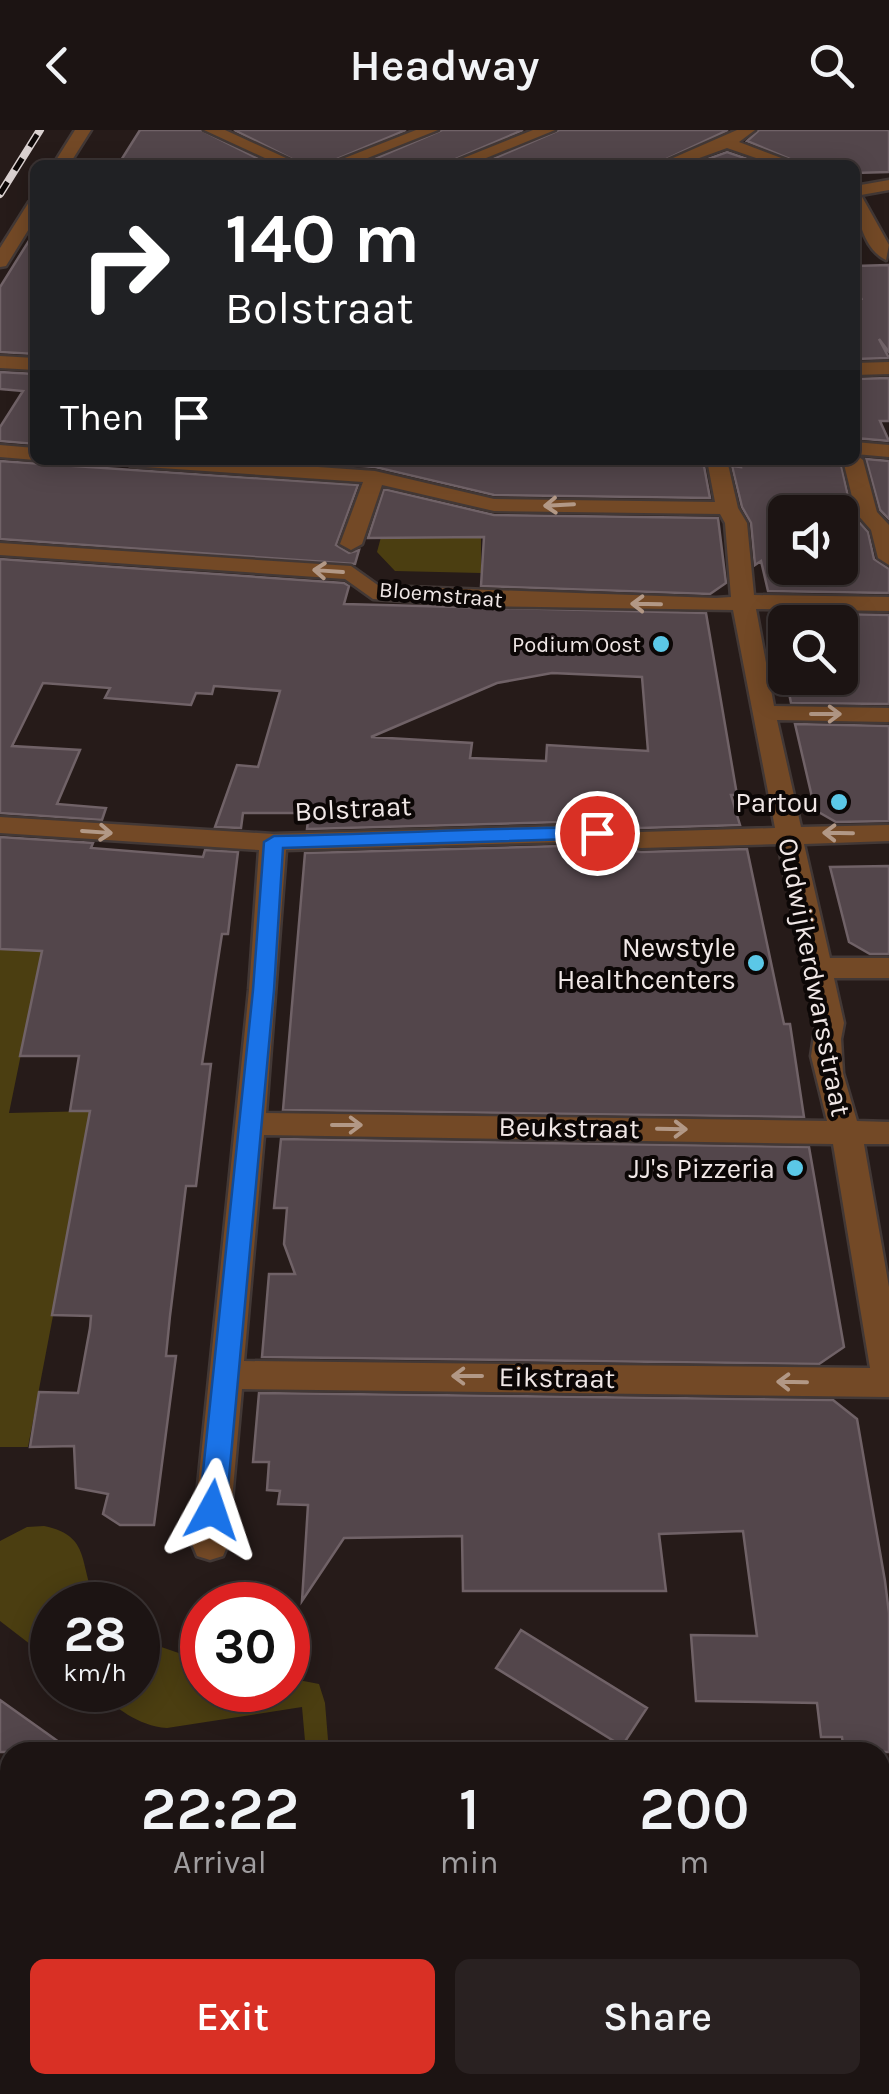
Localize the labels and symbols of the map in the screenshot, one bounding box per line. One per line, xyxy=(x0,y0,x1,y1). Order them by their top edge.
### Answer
one-way arrow xyxy=(544,496,576,515)
one-way arrow xyxy=(313,561,345,580)
street label: Bloemstraat xyxy=(378,577,504,613)
one-way arrow xyxy=(630,594,662,613)
place label: Podium Oost xyxy=(512,632,641,658)
marker: Podium Oost xyxy=(650,633,672,655)
one-way arrow xyxy=(808,704,841,724)
place label: Partou xyxy=(735,786,819,819)
street label: Bolstraat xyxy=(294,789,412,828)
pin xyxy=(555,791,640,876)
marker: Partou xyxy=(828,791,850,813)
one-way arrow xyxy=(81,823,113,842)
one-way arrow xyxy=(822,823,854,842)
street label: Oudwijkerdwarsstraat xyxy=(771,835,858,1119)
place label: Newstyle Healthcenters xyxy=(557,931,736,996)
marker: Newstyle Healthcenters xyxy=(745,952,767,974)
street label: Beukstraat xyxy=(498,1110,640,1145)
one-way arrow xyxy=(330,1116,362,1134)
one-way arrow xyxy=(655,1120,687,1139)
place label: JJ's Pizzeria xyxy=(629,1152,775,1185)
marker: JJ's Pizzeria xyxy=(784,1157,806,1179)
street label: Eikstraat xyxy=(498,1360,616,1395)
one-way arrow xyxy=(451,1366,483,1385)
one-way arrow xyxy=(776,1372,808,1391)
position arrow xyxy=(160,1458,264,1562)
speed limit sign: 30 xyxy=(180,1582,310,1712)

